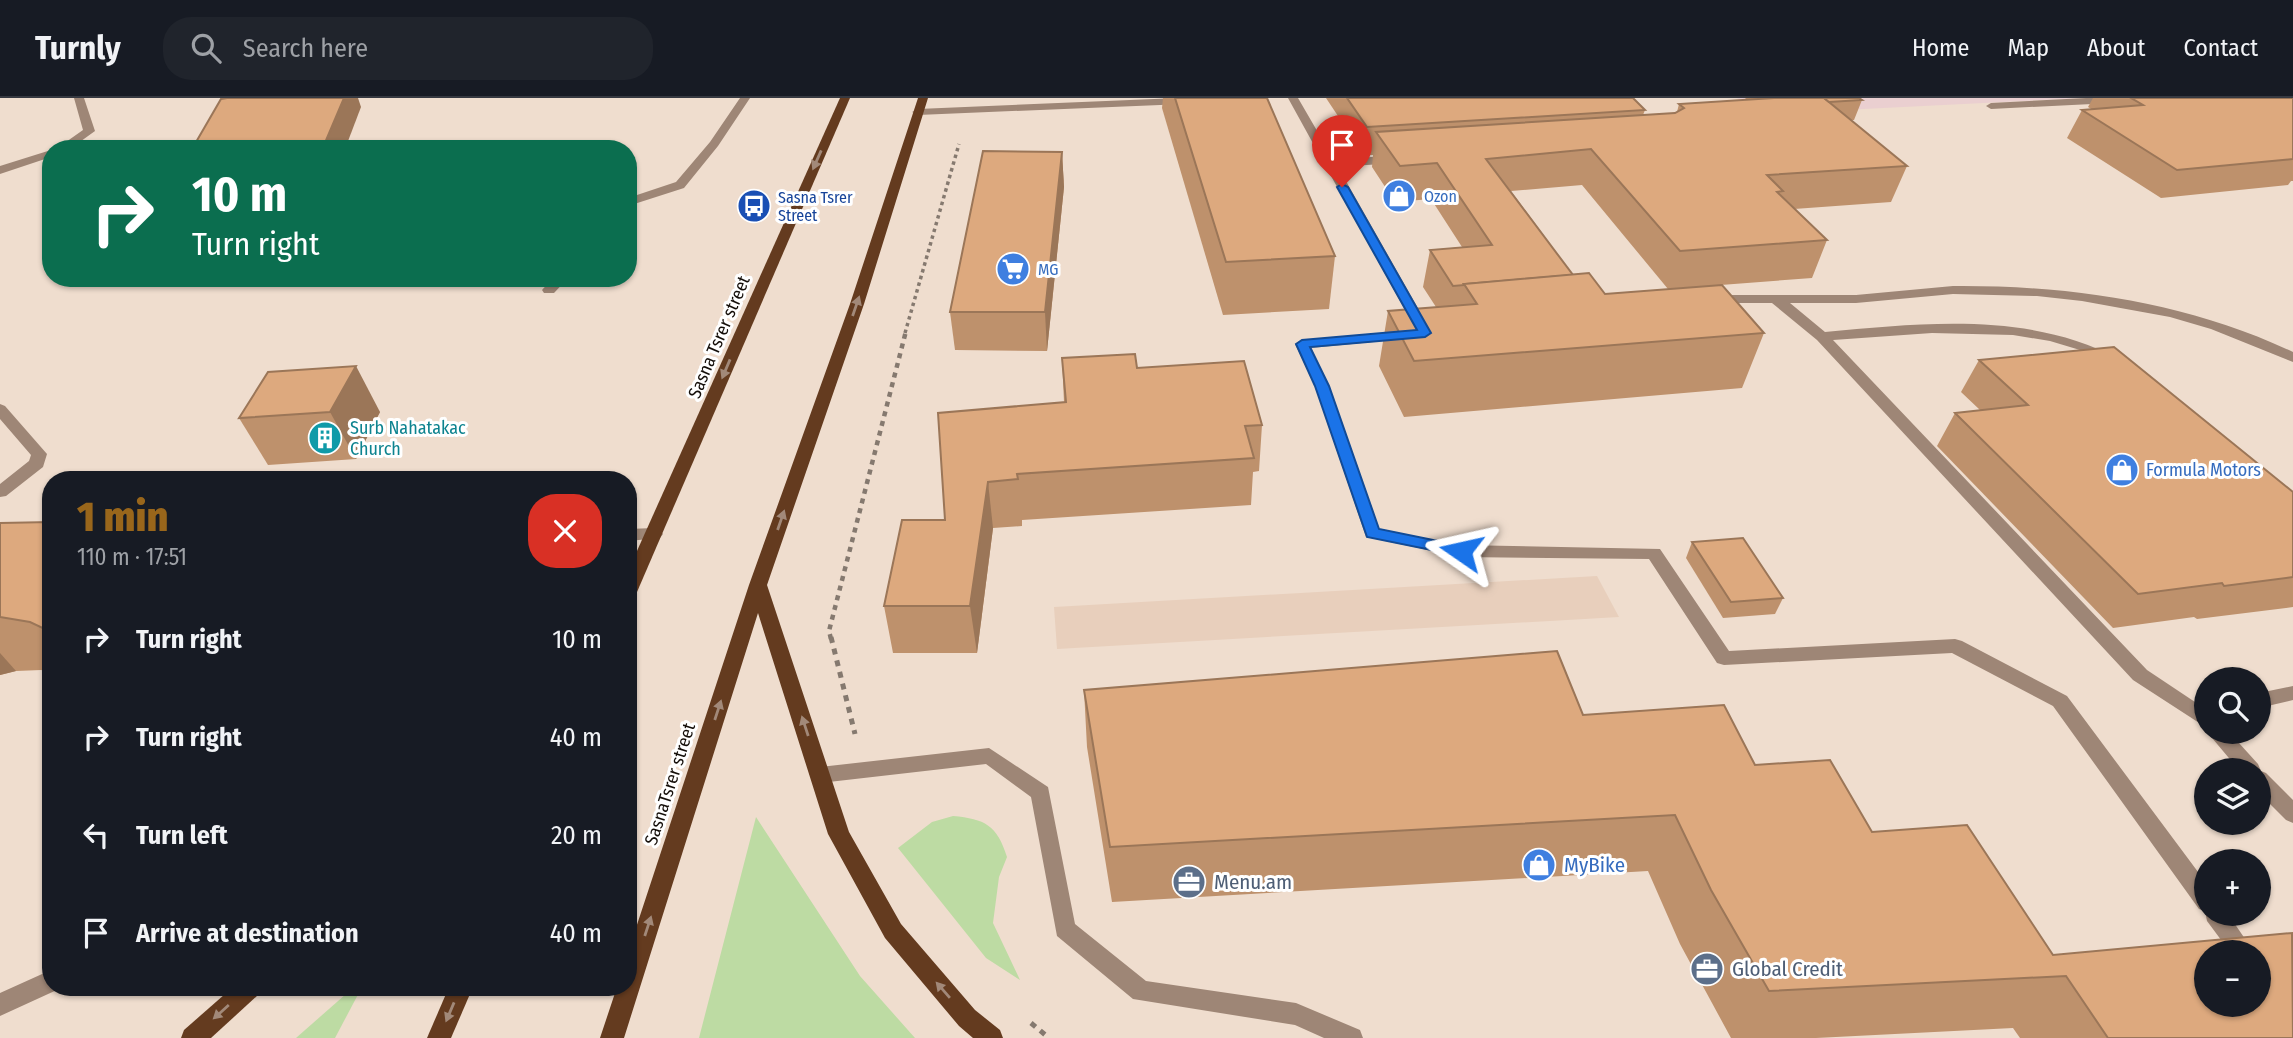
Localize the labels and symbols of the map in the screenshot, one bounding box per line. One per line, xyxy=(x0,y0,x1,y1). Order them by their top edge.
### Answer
pin xyxy=(1312,115,1372,187)
one-way arrow xyxy=(811,150,823,170)
shop icon: Ozon xyxy=(1380,177,1418,215)
bus stop icon: Sasna Tsrer Street xyxy=(735,187,773,225)
place label: Ozon xyxy=(1424,187,1457,206)
place label: Sasna Tsrer Street xyxy=(778,188,853,225)
supermarket icon: MG xyxy=(994,250,1032,288)
place label: MG xyxy=(1038,260,1058,279)
street label: Sasna Tsrer street xyxy=(683,272,755,402)
one-way arrow xyxy=(852,295,862,316)
one-way arrow xyxy=(720,358,731,379)
place label: Surb Nahatakac Church xyxy=(350,417,466,460)
building icon: Surb Nahatakac Church xyxy=(306,419,344,457)
shop icon: Formula Motors xyxy=(2103,451,2141,489)
place label: Formula Motors xyxy=(2146,459,2261,481)
one-way arrow xyxy=(776,510,787,531)
position arrow xyxy=(1424,514,1498,588)
one-way arrow xyxy=(713,699,724,720)
one-way arrow xyxy=(799,716,809,737)
street label: SasnaTsrer street xyxy=(640,720,700,848)
shop icon: MyBike xyxy=(1520,846,1558,884)
place label: MyBike xyxy=(1564,852,1625,878)
office icon: Menu.am xyxy=(1170,863,1208,901)
place label: Menu.am xyxy=(1214,869,1292,895)
one-way arrow xyxy=(643,916,654,937)
office icon: Global Credit xyxy=(1688,950,1726,988)
place label: Global Credit xyxy=(1732,956,1843,982)
one-way arrow xyxy=(936,981,951,998)
one-way arrow xyxy=(444,1002,455,1023)
one-way arrow xyxy=(213,1004,230,1020)

